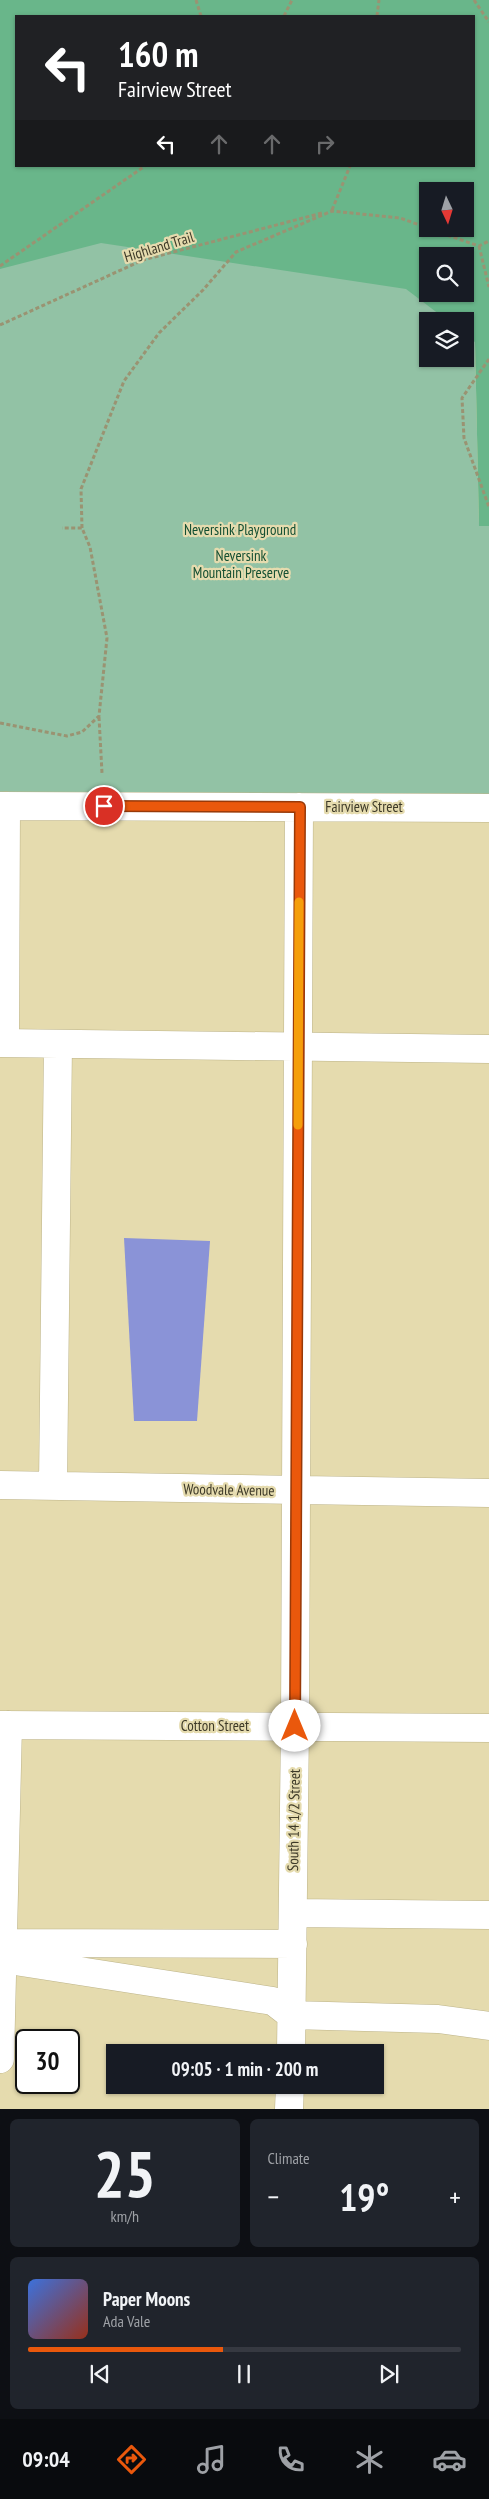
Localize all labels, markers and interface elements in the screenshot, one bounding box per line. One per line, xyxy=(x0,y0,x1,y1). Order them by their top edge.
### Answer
text: 160 m xyxy=(118,31,199,77)
icon: left xyxy=(35,35,100,100)
text: Fairview Street xyxy=(118,75,232,103)
icon: left xyxy=(152,130,180,158)
icon: ahead xyxy=(205,130,233,158)
icon: ahead xyxy=(258,130,286,158)
icon: right xyxy=(311,130,339,158)
north arrow xyxy=(419,182,474,238)
map controls xyxy=(419,182,474,367)
street label: Highland Trail xyxy=(122,227,197,266)
button: search xyxy=(419,247,474,302)
button: layers xyxy=(419,312,474,367)
park label: Neversink Playground xyxy=(184,520,296,539)
park label: Neversink Mountain Preserve xyxy=(193,546,289,582)
pin xyxy=(83,785,125,827)
icon: arrive xyxy=(90,792,118,820)
street label: Fairview Street xyxy=(325,797,403,816)
street label: Woodvale Avenue xyxy=(183,1479,275,1500)
position arrow xyxy=(268,1699,320,1751)
street label: Cotton Street xyxy=(181,1716,249,1735)
street label: South 14 1/2 Street xyxy=(283,1769,304,1871)
speed limit sign: 30 xyxy=(15,2029,80,2094)
text: 09:05 · 1 min · 200 m xyxy=(172,2057,318,2081)
text: 25 xyxy=(94,2131,156,2215)
text: Climate xyxy=(268,2148,310,2168)
text: 19° xyxy=(339,2172,389,2221)
text: − xyxy=(268,2178,279,2215)
text: + xyxy=(449,2178,461,2215)
text: km/h xyxy=(111,2206,139,2226)
text: Paper Moons xyxy=(103,2287,190,2311)
text: Ada Vale xyxy=(103,2311,150,2331)
icon: previous xyxy=(86,2360,114,2388)
icon: pause xyxy=(230,2360,258,2388)
icon: next xyxy=(375,2360,403,2388)
icon: directions xyxy=(114,2442,149,2477)
icon: music xyxy=(194,2442,229,2477)
icon: phone xyxy=(273,2442,308,2477)
icon: climate xyxy=(352,2442,387,2477)
icon: car xyxy=(432,2442,467,2477)
text: 09:04 xyxy=(22,2445,70,2473)

